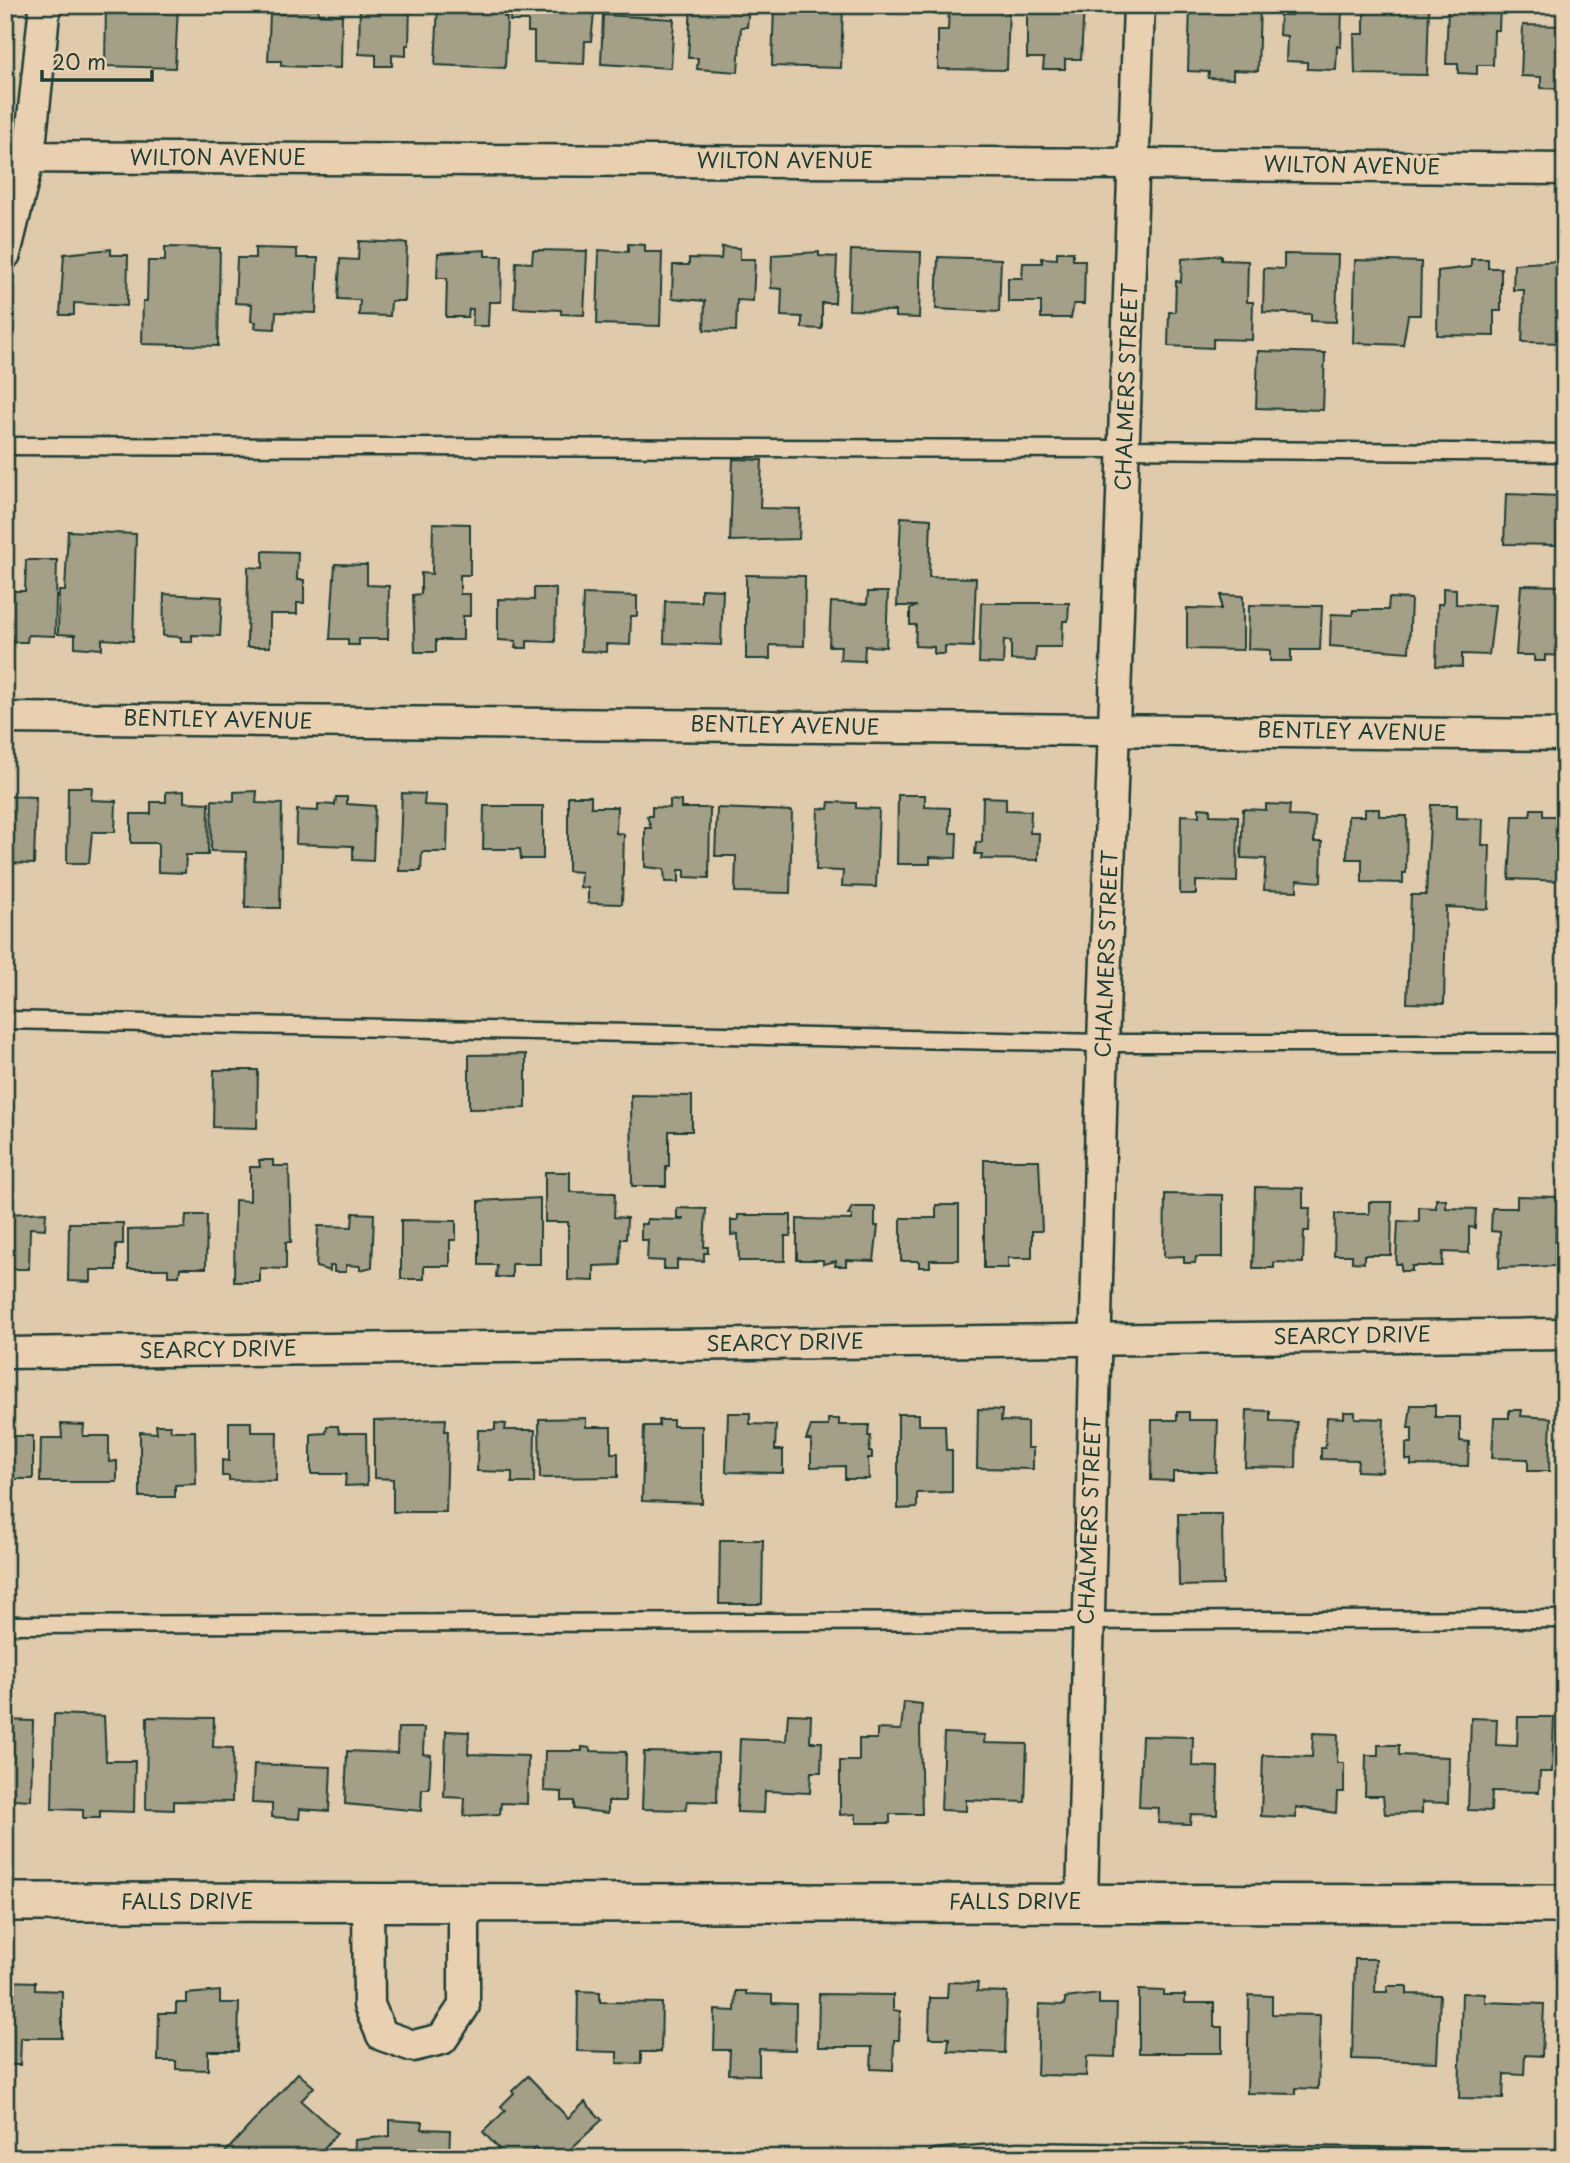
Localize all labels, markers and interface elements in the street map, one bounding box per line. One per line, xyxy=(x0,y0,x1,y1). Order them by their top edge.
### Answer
scale bar xyxy=(42,38,152,82)
text: 20 m xyxy=(52,45,106,77)
street label: WILTON AVENUE xyxy=(130,140,306,172)
street label: WILTON AVENUE xyxy=(697,143,873,175)
street label: WILTON AVENUE xyxy=(1263,146,1441,182)
street label: CHALMERS STREET xyxy=(1105,282,1145,491)
street label: BENTLEY AVENUE xyxy=(123,700,313,736)
street label: BENTLEY AVENUE xyxy=(690,706,880,742)
street label: BENTLEY AVENUE xyxy=(1257,712,1447,748)
street label: CHALMERS STREET xyxy=(1085,849,1125,1058)
street label: SEARCY DRIVE xyxy=(1273,1317,1431,1351)
street label: SEARCY DRIVE xyxy=(706,1324,864,1358)
street label: SEARCY DRIVE xyxy=(139,1331,297,1365)
street label: CHALMERS STREET xyxy=(1068,1416,1108,1625)
street label: FALLS DRIVE xyxy=(121,1884,253,1916)
street label: FALLS DRIVE xyxy=(949,1884,1081,1916)

